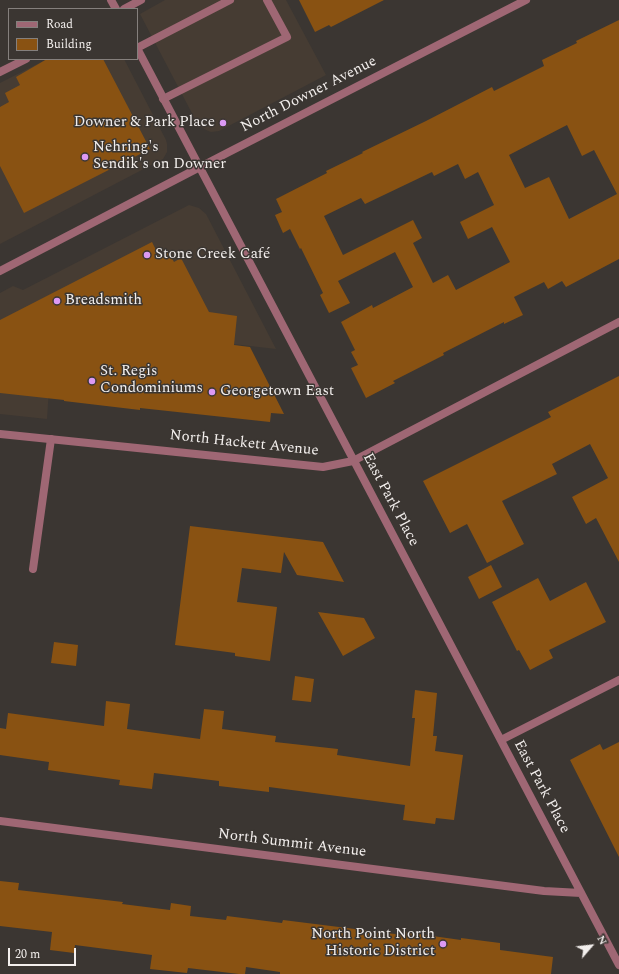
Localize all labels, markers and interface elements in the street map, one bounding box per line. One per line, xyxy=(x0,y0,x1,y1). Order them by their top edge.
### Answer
legend xyxy=(8,8,138,60)
text: Road xyxy=(46,15,73,34)
text: Building xyxy=(46,35,92,54)
street label: North Downer Avenue xyxy=(238,53,380,137)
place label: Downer & Park Place xyxy=(74,114,215,132)
marker: Downer & Park Place xyxy=(218,118,228,128)
place label: Nehring's Sendik's on Downer xyxy=(93,139,226,174)
marker: Nehring's Sendik's on Downer xyxy=(80,152,90,162)
place label: Stone Creek Café xyxy=(155,246,270,264)
marker: Stone Creek Café xyxy=(142,250,152,260)
place label: Breadsmith xyxy=(65,292,142,310)
marker: Breadsmith xyxy=(52,296,62,306)
place label: St. Regis Condominiums xyxy=(100,363,203,398)
marker: St. Regis Condominiums xyxy=(87,376,97,386)
place label: Georgetown East xyxy=(220,383,334,401)
marker: Georgetown East xyxy=(207,387,217,397)
street label: North Hackett Avenue xyxy=(169,427,319,461)
street label: East Park Place xyxy=(358,450,422,550)
street label: East Park Place xyxy=(509,737,573,837)
street label: North Summit Avenue xyxy=(217,826,367,862)
place label: North Point North Historic District xyxy=(311,926,435,961)
north arrow xyxy=(571,926,611,966)
text: N xyxy=(592,932,612,948)
marker: North Point North Historic District xyxy=(438,939,448,949)
scale bar xyxy=(10,940,78,966)
text: 20 m xyxy=(15,945,40,964)

